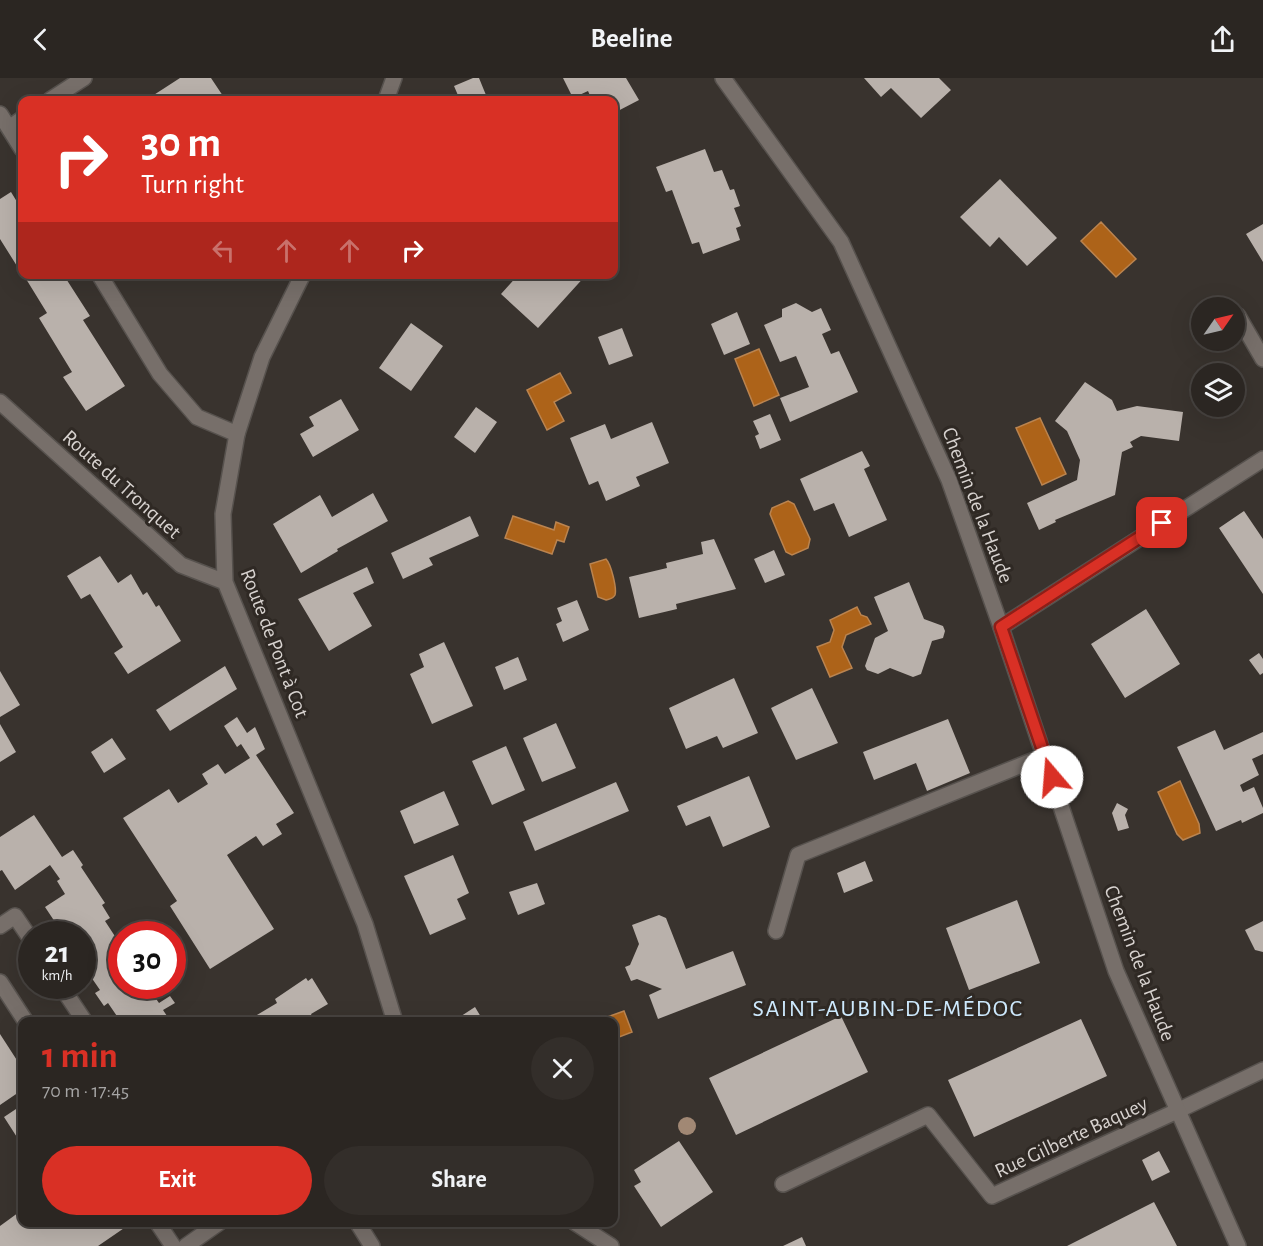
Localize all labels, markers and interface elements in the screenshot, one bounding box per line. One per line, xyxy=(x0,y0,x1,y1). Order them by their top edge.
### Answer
icon: back xyxy=(24,23,57,56)
icon: share xyxy=(1206,23,1239,56)
text: Beeline xyxy=(590,25,673,52)
icon: right xyxy=(42,120,120,198)
text: 30 m xyxy=(141,122,221,164)
text: Turn right xyxy=(141,171,244,198)
icon: left xyxy=(207,234,240,267)
icon: ahead xyxy=(270,234,303,267)
icon: ahead xyxy=(333,234,366,267)
icon: right xyxy=(396,234,429,267)
north arrow xyxy=(1191,297,1245,351)
map controls xyxy=(1191,297,1245,417)
button: layers xyxy=(1191,363,1245,417)
street label: Chemin de la Haude xyxy=(938,424,1017,586)
street label: Route du Tronquet xyxy=(59,426,185,543)
pin xyxy=(1136,497,1187,548)
icon: arrive xyxy=(1145,506,1178,539)
street label: Route de Pont à Cot xyxy=(237,566,313,721)
position arrow xyxy=(1020,745,1084,809)
street label: Chemin de la Haude xyxy=(1100,882,1179,1044)
speed limit sign: 30 xyxy=(108,921,186,999)
text: 21 xyxy=(45,938,69,968)
text: km/h xyxy=(42,968,72,983)
district label: SAINT-AUBIN-DE-MÉDOC xyxy=(753,995,1023,1021)
button: close xyxy=(531,1037,594,1100)
text: 1 min xyxy=(42,1038,118,1074)
text: 70 m · 17:45 xyxy=(42,1081,129,1101)
street label: Rue Gilberte Baquey xyxy=(992,1093,1151,1182)
button: Exit xyxy=(42,1146,312,1215)
button: Share xyxy=(324,1146,594,1215)

